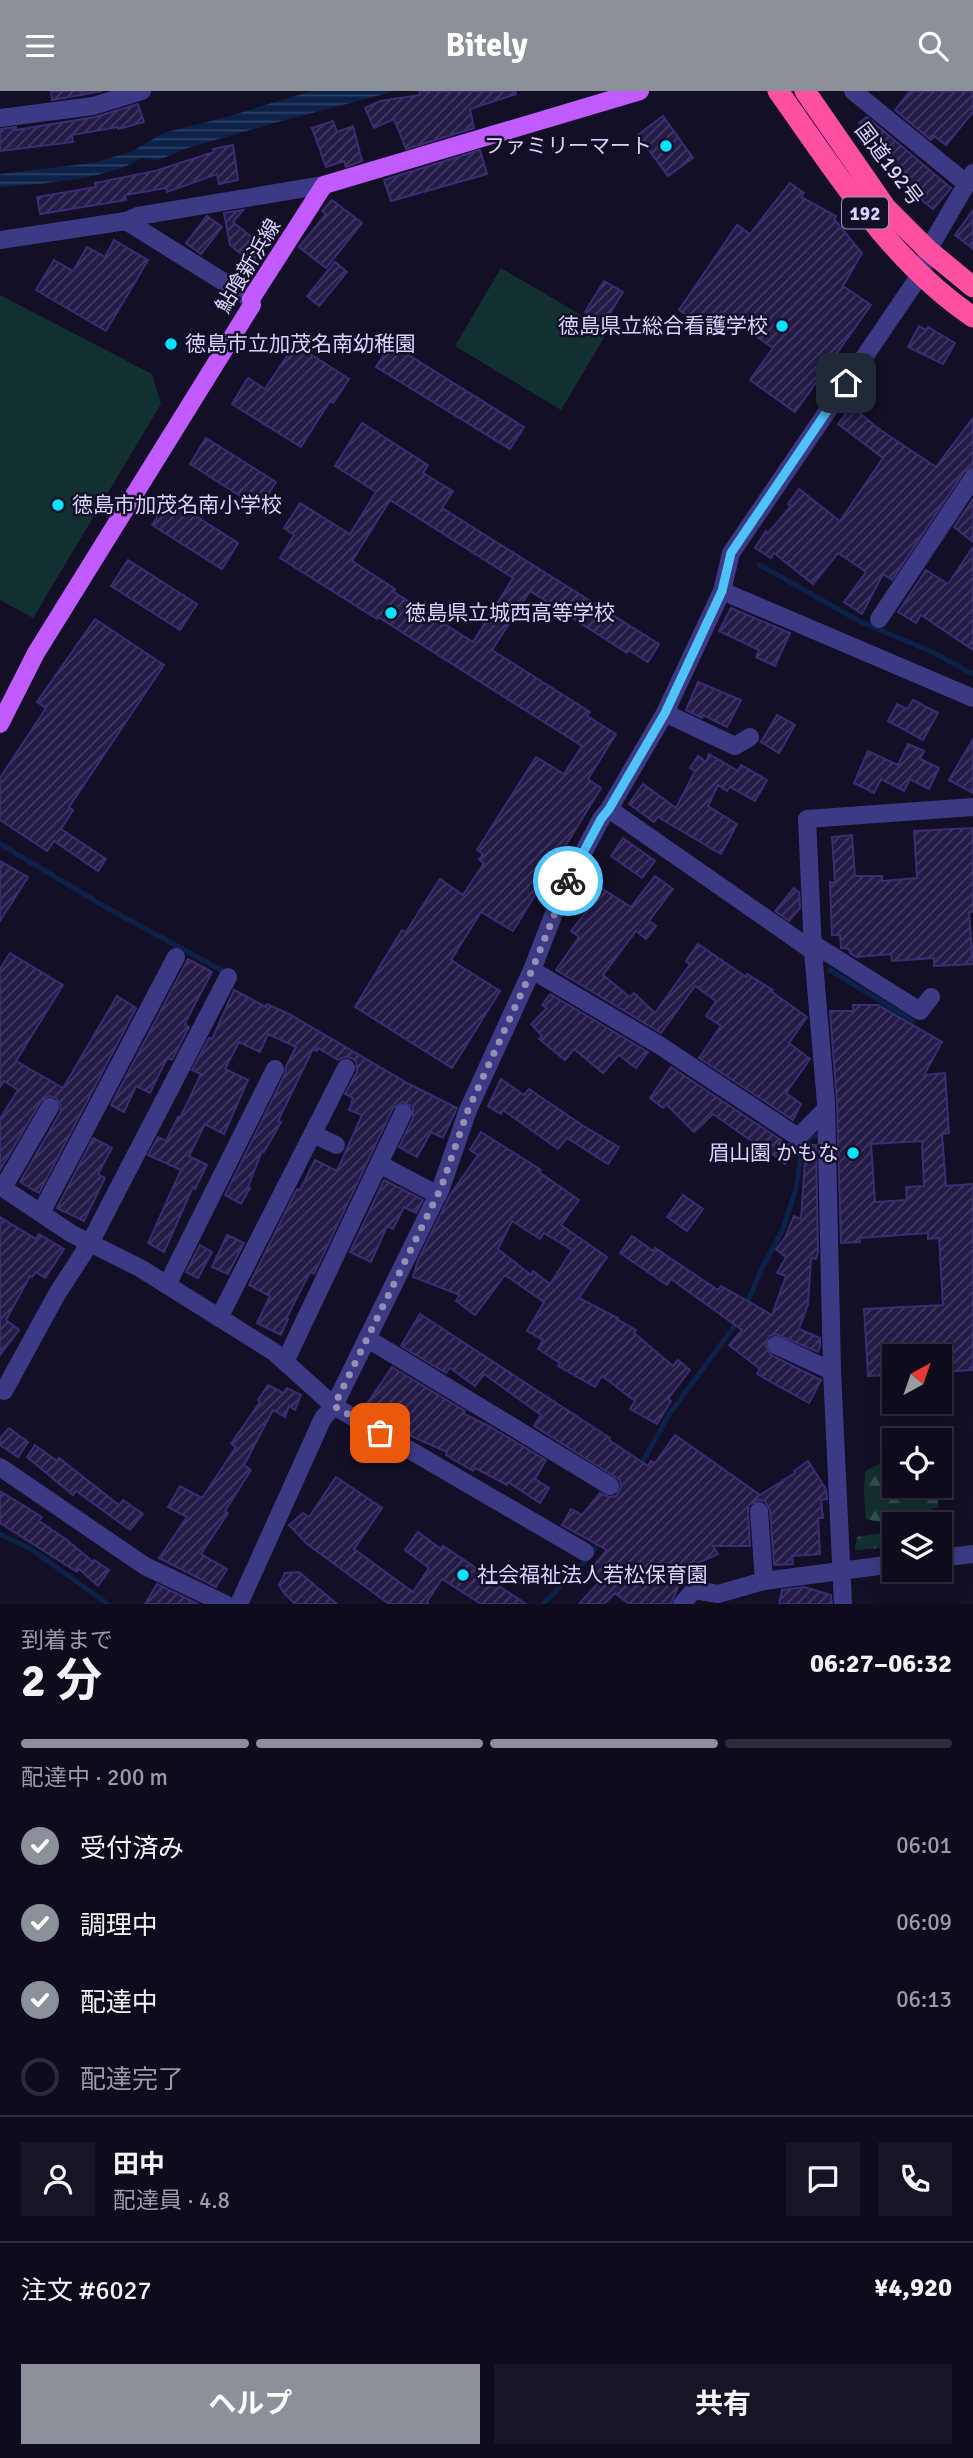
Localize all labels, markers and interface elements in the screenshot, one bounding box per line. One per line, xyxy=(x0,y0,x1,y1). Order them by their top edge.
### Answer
text: Bitely xyxy=(445,26,528,65)
icon: menu xyxy=(21,27,59,65)
icon: search xyxy=(914,27,952,65)
street label: 国道192号 xyxy=(849,117,929,211)
place label: ファミリーマート xyxy=(484,133,652,159)
marker: ファミリーマート xyxy=(658,138,674,154)
road number: 192 xyxy=(842,197,888,229)
street label: 鮎喰新浜線 xyxy=(210,214,286,318)
place label: 徳島県立総合看護学校 xyxy=(558,313,768,339)
marker: 徳島県立総合看護学校 xyxy=(774,318,790,334)
place label: 徳島市立加茂名南幼稚園 xyxy=(185,331,416,357)
marker: 徳島市立加茂名南幼稚園 xyxy=(163,336,179,352)
pin xyxy=(816,353,876,413)
icon: home xyxy=(827,364,865,402)
place label: 徳島市加茂名南小学校 xyxy=(72,492,282,518)
marker: 徳島市加茂名南小学校 xyxy=(50,497,66,513)
place label: 徳島県立城西高等学校 xyxy=(405,600,615,626)
marker: 徳島県立城西高等学校 xyxy=(383,605,399,621)
courier xyxy=(533,846,603,916)
icon: bike xyxy=(549,862,587,900)
place label: 眉山園 かもな xyxy=(708,1140,839,1166)
marker: 眉山園 かもな xyxy=(845,1145,861,1161)
north arrow xyxy=(882,1344,952,1414)
map controls xyxy=(882,1344,952,1582)
pin xyxy=(350,1403,410,1463)
icon: bag xyxy=(361,1414,399,1452)
button: locate xyxy=(882,1428,952,1498)
button: layers xyxy=(882,1512,952,1582)
place label: 社会福祉法人若松保育園 xyxy=(477,1562,708,1588)
marker: 社会福祉法人若松保育園 xyxy=(455,1567,471,1583)
text: 到着まで xyxy=(21,1626,113,1655)
text: 06:27–06:32 xyxy=(810,1648,952,1680)
text: 2 分 xyxy=(21,1653,102,1709)
text: 配達中 · 200 m xyxy=(21,1763,168,1792)
icon: check xyxy=(21,1827,59,1865)
text: 06:01 xyxy=(896,1831,952,1860)
text: 受付済み xyxy=(80,1833,184,1865)
icon: check xyxy=(21,1904,59,1942)
text: 06:09 xyxy=(896,1908,952,1937)
text: 調理中 xyxy=(80,1910,158,1942)
icon: check xyxy=(21,1981,59,2019)
text: 06:13 xyxy=(896,1985,952,2014)
text: 配達中 xyxy=(80,1987,158,2019)
text: 配達完了 xyxy=(80,2064,184,2096)
button: person xyxy=(21,2142,95,2216)
button: chat xyxy=(786,2142,860,2216)
button: phone xyxy=(878,2142,952,2216)
text: 田中 xyxy=(113,2149,165,2181)
text: 配達員 · 4.8 xyxy=(113,2186,230,2215)
text: ¥4,920 xyxy=(874,2272,952,2304)
text: 注文 #6027 xyxy=(21,2275,152,2307)
button: ヘルプ xyxy=(21,2364,480,2444)
button: 共有 xyxy=(494,2364,952,2444)

